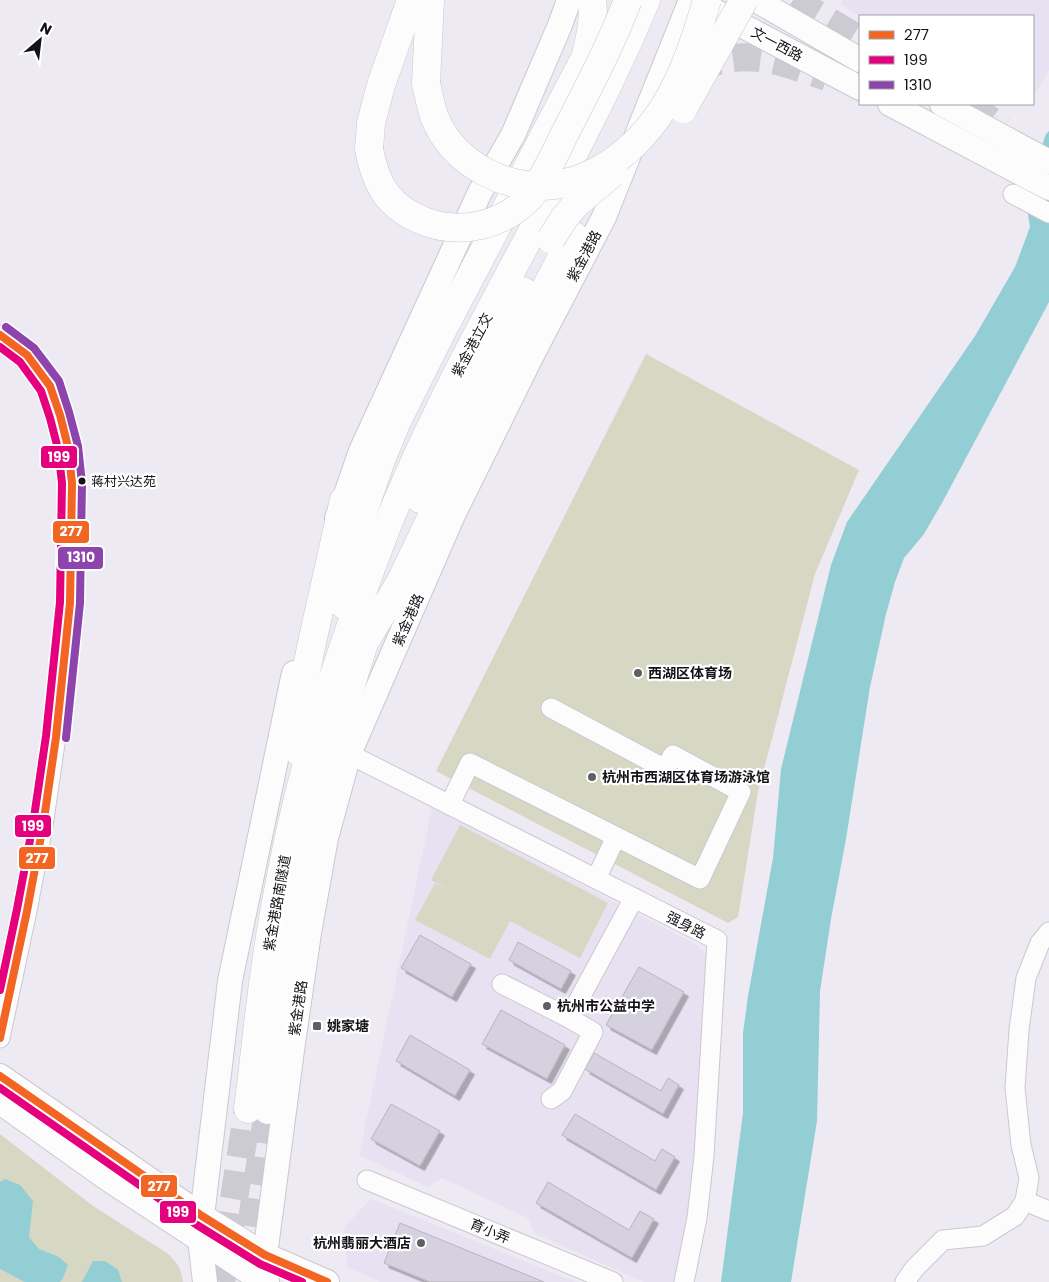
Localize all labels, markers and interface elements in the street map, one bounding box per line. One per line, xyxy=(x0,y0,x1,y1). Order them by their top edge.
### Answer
north arrow xyxy=(15,15,65,65)
legend xyxy=(859,15,1034,105)
text: N xyxy=(37,17,55,40)
street label: 文一西路 xyxy=(748,22,806,66)
text: 277 xyxy=(904,24,929,45)
text: 199 xyxy=(904,49,928,70)
text: 1310 xyxy=(904,74,932,95)
street label: 紫金港路 xyxy=(562,227,606,285)
street label: 紫金港立交 xyxy=(447,309,497,381)
line badge: 199 xyxy=(40,445,78,469)
text: 199 xyxy=(48,447,70,467)
place label: 蒋村兴达苑 xyxy=(91,472,156,491)
marker: 蒋村兴达苑 xyxy=(77,476,87,486)
line badge: 277 xyxy=(52,520,90,544)
text: 277 xyxy=(60,521,83,541)
line badge: 1310 xyxy=(57,546,104,570)
text: 1310 xyxy=(67,547,95,567)
street label: 紫金港路 xyxy=(387,590,429,650)
place label: 西湖区体育场 xyxy=(648,663,732,683)
marker: 西湖区体育场 xyxy=(632,667,644,679)
place label: 杭州市西湖区体育场游泳馆 xyxy=(602,767,770,787)
marker: 杭州市西湖区体育场游泳馆 xyxy=(586,771,598,783)
line badge: 199 xyxy=(14,814,52,838)
text: 199 xyxy=(22,816,44,836)
line badge: 277 xyxy=(18,846,56,870)
text: 277 xyxy=(26,848,49,868)
street label: 紫金港路南隧道 xyxy=(259,853,295,953)
street label: 强身路 xyxy=(663,907,709,943)
street label: 紫金港路 xyxy=(284,979,312,1037)
place label: 杭州市公益中学 xyxy=(557,996,655,1016)
marker: 杭州市公益中学 xyxy=(541,1000,553,1012)
place label: 姚家塘 xyxy=(327,1016,369,1036)
marker: 姚家塘 xyxy=(311,1020,323,1032)
line badge: 277 xyxy=(140,1174,178,1198)
text: 277 xyxy=(148,1176,171,1196)
line badge: 199 xyxy=(159,1200,197,1224)
text: 199 xyxy=(167,1202,189,1222)
street label: 育小弄 xyxy=(467,1214,513,1248)
place label: 杭州翡丽大酒店 xyxy=(313,1233,411,1253)
marker: 杭州翡丽大酒店 xyxy=(415,1237,427,1249)

